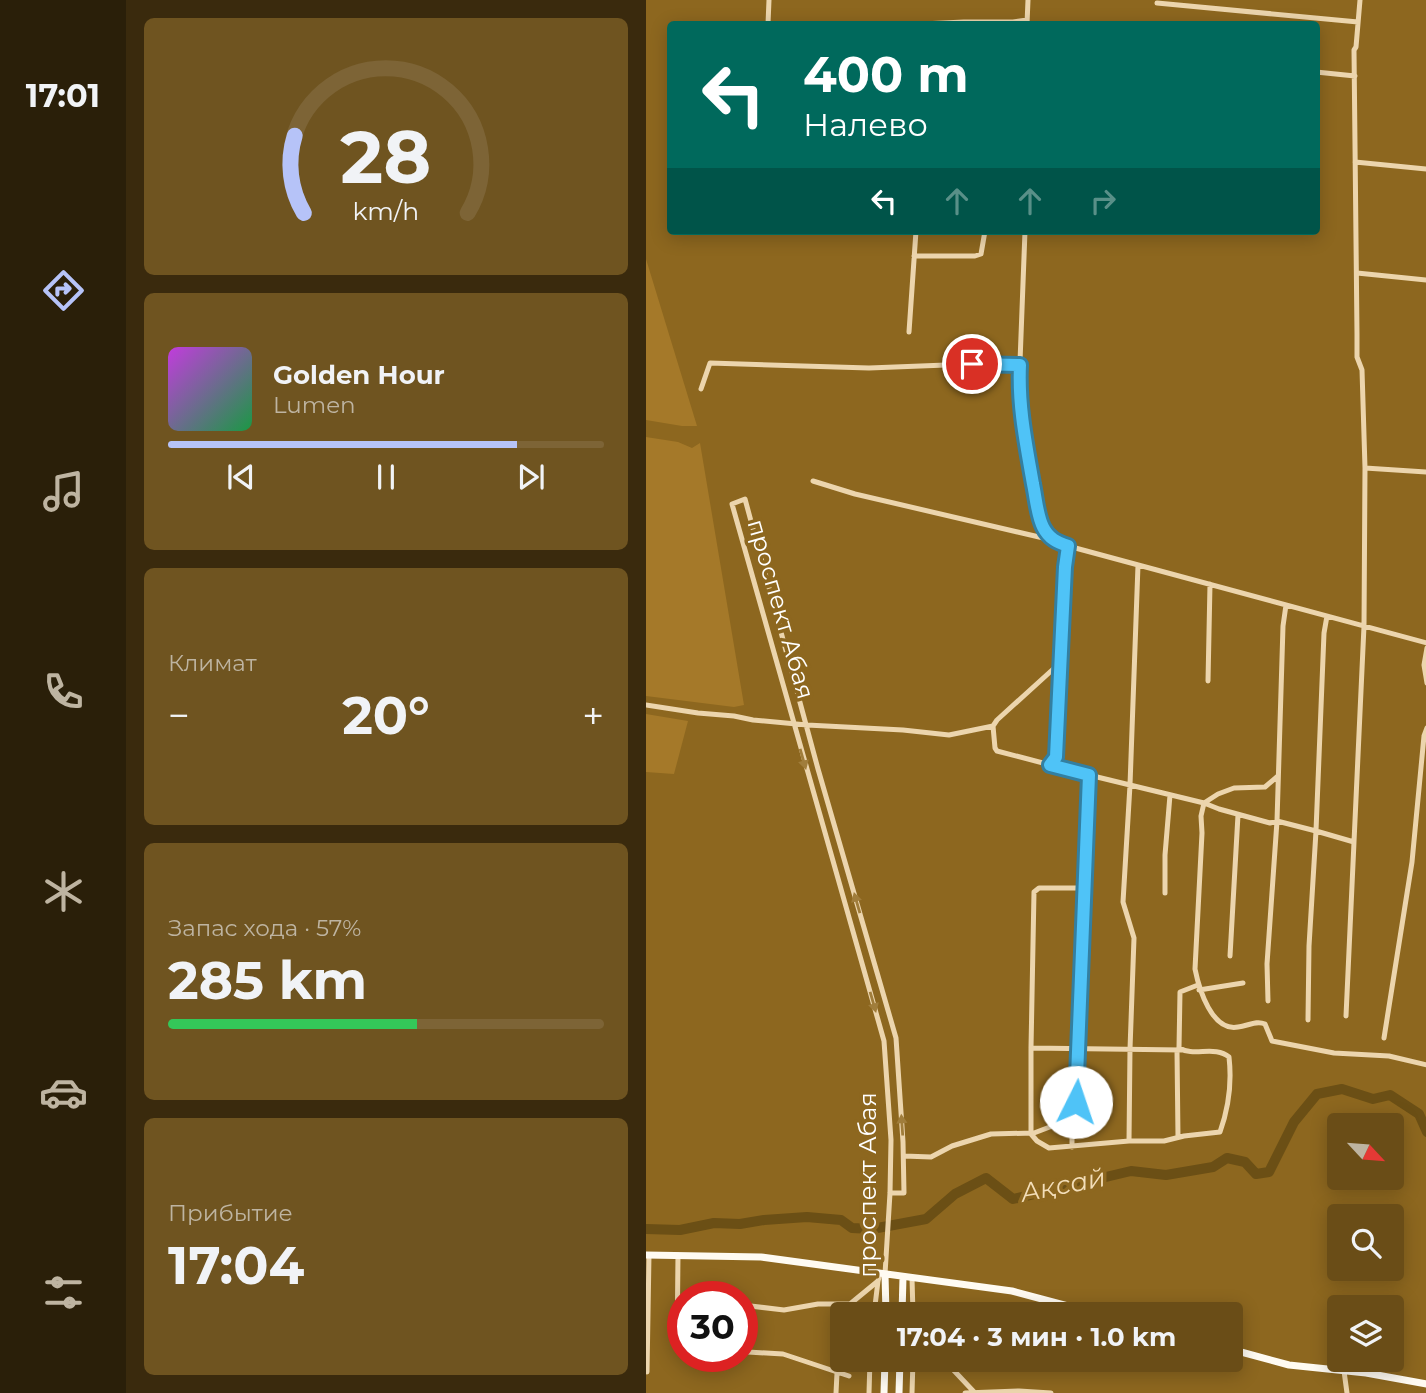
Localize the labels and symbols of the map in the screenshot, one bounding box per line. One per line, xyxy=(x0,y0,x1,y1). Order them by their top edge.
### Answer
pin xyxy=(942,334,1002,394)
street label: проспект Абая xyxy=(741,516,821,702)
one-way arrow xyxy=(799,748,809,769)
one-way arrow xyxy=(851,892,861,913)
one-way arrow xyxy=(868,992,879,1014)
position arrow xyxy=(1039,1065,1113,1139)
street label: проспект Абая xyxy=(853,1092,882,1278)
north arrow xyxy=(1327,1113,1404,1190)
one-way arrow xyxy=(896,1114,907,1136)
water label: Ақсай xyxy=(1017,1161,1108,1209)
speed limit sign: 30 xyxy=(667,1281,758,1372)

